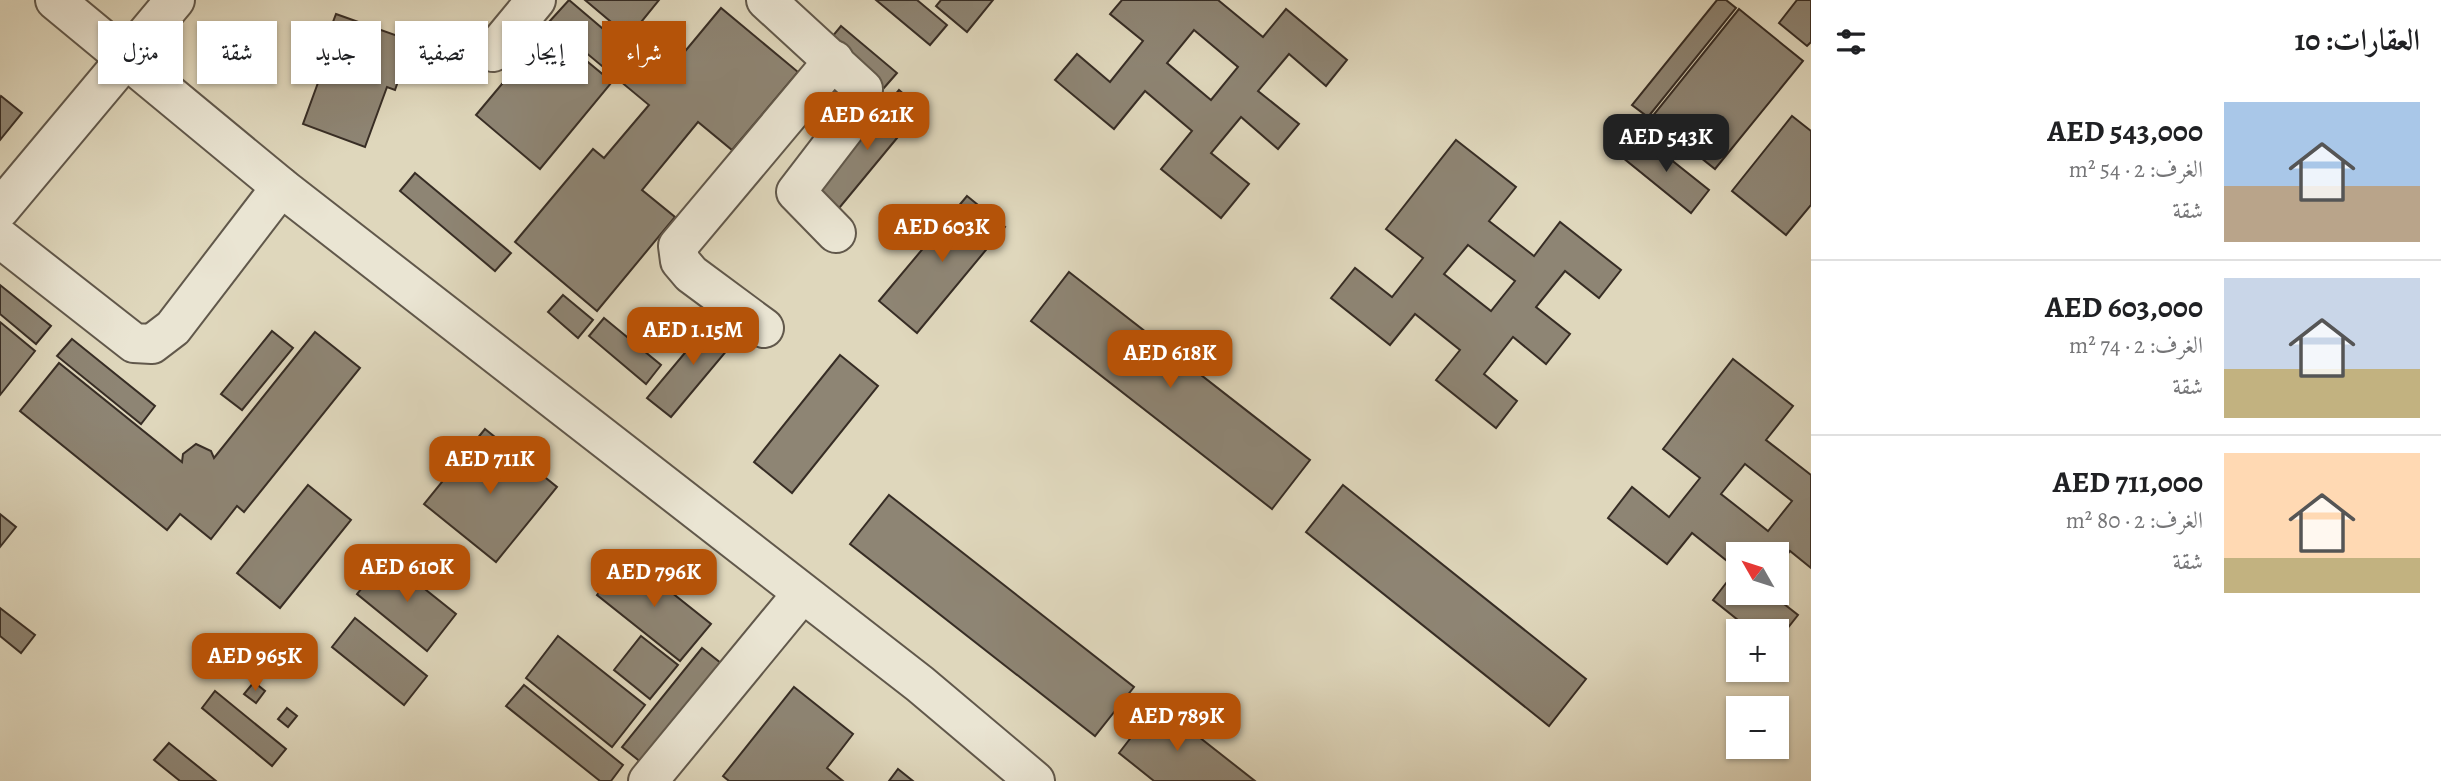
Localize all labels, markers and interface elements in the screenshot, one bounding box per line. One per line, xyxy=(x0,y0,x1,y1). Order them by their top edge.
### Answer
text: العقارات: 10 xyxy=(2295,20,2420,60)
chip: منزل xyxy=(98,21,183,84)
chip: شقة xyxy=(197,21,277,84)
chip: جديد xyxy=(291,21,381,84)
chip: تصفية xyxy=(395,21,488,84)
chip: إيجار xyxy=(502,21,588,84)
chip: شراء xyxy=(602,21,686,84)
icon: filters xyxy=(1832,23,1870,61)
pin: AED 621K xyxy=(795,92,939,152)
text: AED 621K xyxy=(820,99,914,130)
text: AED 543,000 xyxy=(2047,111,2203,151)
pin: AED 543K xyxy=(1594,114,1738,174)
text: AED 543K xyxy=(1619,121,1713,152)
icon: home xyxy=(2280,130,2364,214)
text: الغرف: 2 · 54 m² xyxy=(2069,154,2203,185)
text: شقة xyxy=(2173,195,2203,226)
pin: AED 603K xyxy=(870,204,1014,264)
text: AED 603K xyxy=(894,211,990,242)
text: AED 603,000 xyxy=(2045,287,2203,327)
icon: home xyxy=(2280,306,2364,390)
pin: AED 1.15M xyxy=(613,308,773,367)
text: AED 1.15M xyxy=(643,314,743,345)
pin: AED 618K xyxy=(1098,330,1242,390)
text: الغرف: 2 · 74 m² xyxy=(2069,330,2203,361)
text: AED 618K xyxy=(1123,337,1217,368)
text: شقة xyxy=(2173,371,2203,402)
pin: AED 711K xyxy=(418,436,562,496)
text: AED 711K xyxy=(445,443,535,474)
text: AED 711,000 xyxy=(2053,462,2203,502)
icon: home xyxy=(2280,481,2364,565)
text: الغرف: 2 · 80 m² xyxy=(2066,505,2203,536)
north arrow xyxy=(1726,542,1788,606)
map controls xyxy=(1726,542,1789,759)
pin: AED 610K xyxy=(335,544,479,604)
text: شقة xyxy=(2173,546,2203,577)
pin: AED 796K xyxy=(582,550,726,609)
text: AED 610K xyxy=(360,551,454,582)
text: AED 796K xyxy=(607,556,701,587)
button: + xyxy=(1726,619,1789,682)
pin: AED 965K xyxy=(183,634,327,693)
text: AED 965K xyxy=(208,640,302,671)
pin: AED 789K xyxy=(1105,694,1249,753)
button: − xyxy=(1726,696,1789,759)
text: AED 789K xyxy=(1130,700,1224,731)

